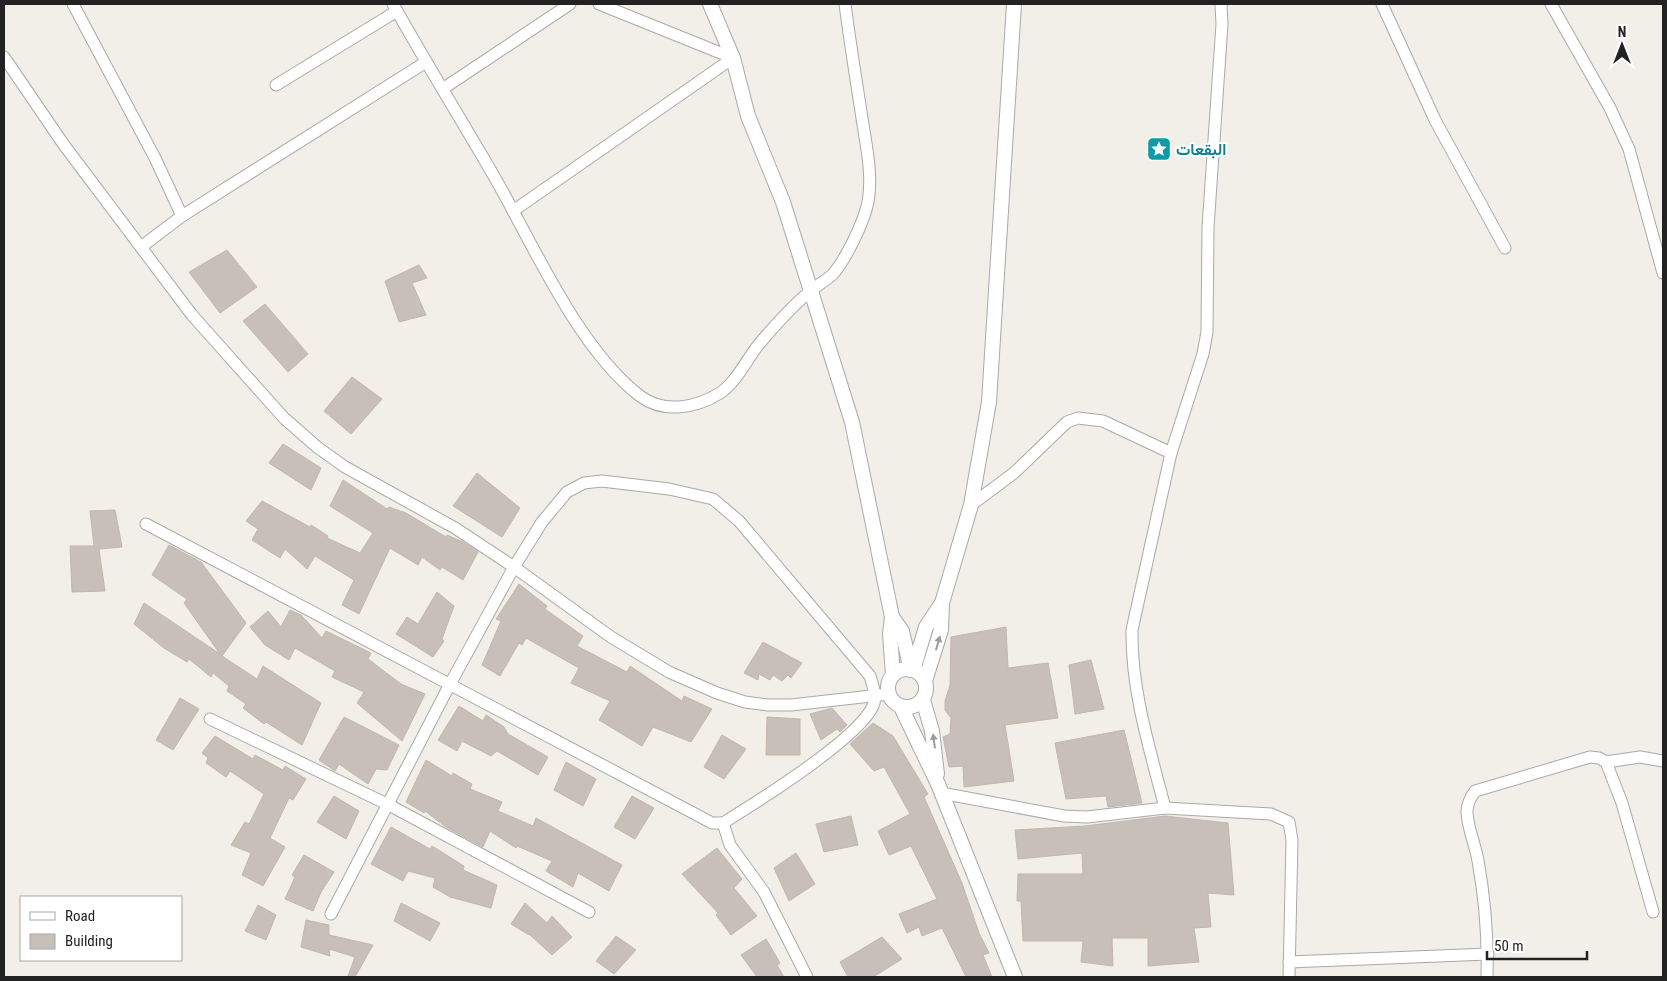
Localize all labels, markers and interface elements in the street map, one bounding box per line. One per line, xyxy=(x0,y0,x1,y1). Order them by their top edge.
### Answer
north arrow xyxy=(1597,20,1647,70)
text: N xyxy=(1618,24,1626,40)
place icon: البقعات xyxy=(1146,136,1172,162)
place label: البقعات xyxy=(1176,140,1226,159)
one-way arrow xyxy=(934,635,942,650)
one-way arrow xyxy=(930,733,938,749)
legend xyxy=(20,896,182,961)
text: Road xyxy=(65,907,95,925)
scale bar xyxy=(1487,928,1587,960)
text: Building xyxy=(65,932,113,950)
text: 50 m xyxy=(1494,937,1524,955)

